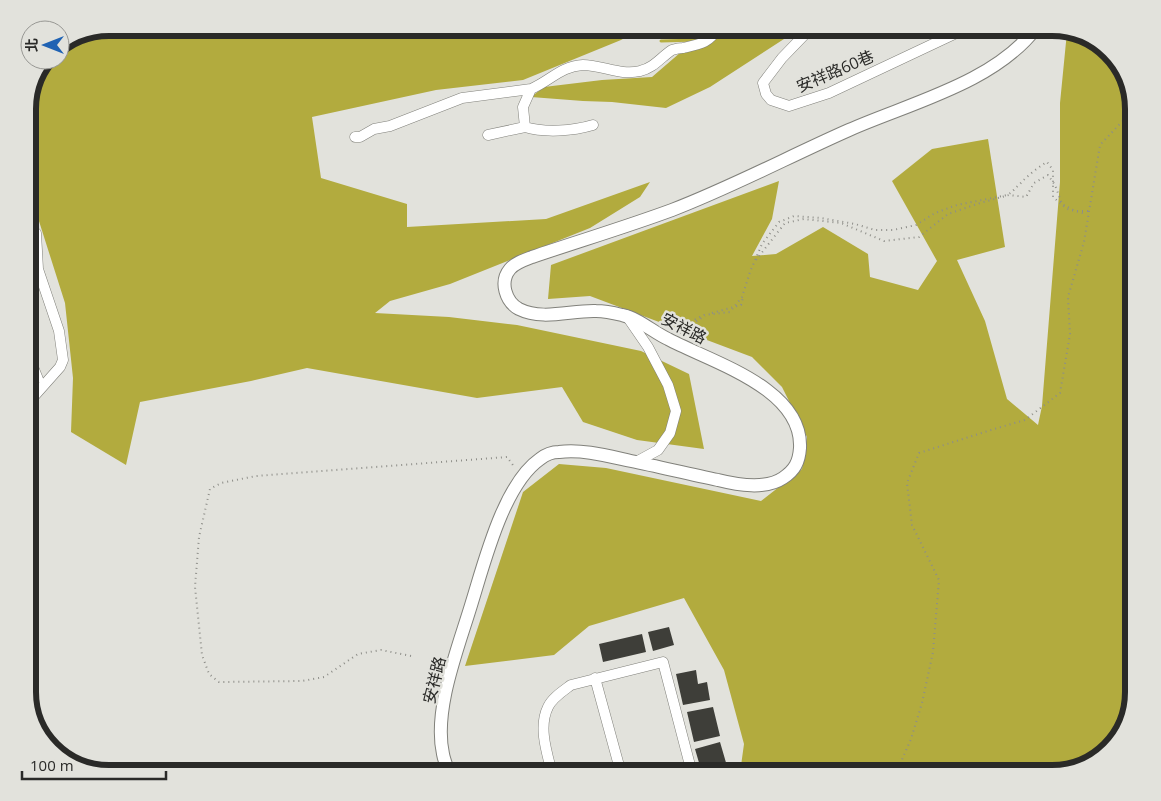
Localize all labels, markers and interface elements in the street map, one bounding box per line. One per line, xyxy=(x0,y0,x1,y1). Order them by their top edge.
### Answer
north arrow xyxy=(20,20,70,70)
text: 北 xyxy=(22,38,41,52)
street label: 安祥路60巷 xyxy=(793,45,877,97)
street label: 安祥路 xyxy=(658,307,710,349)
street label: 安祥路 xyxy=(418,654,450,706)
scale bar xyxy=(22,748,166,780)
text: 100 m xyxy=(30,755,74,775)

